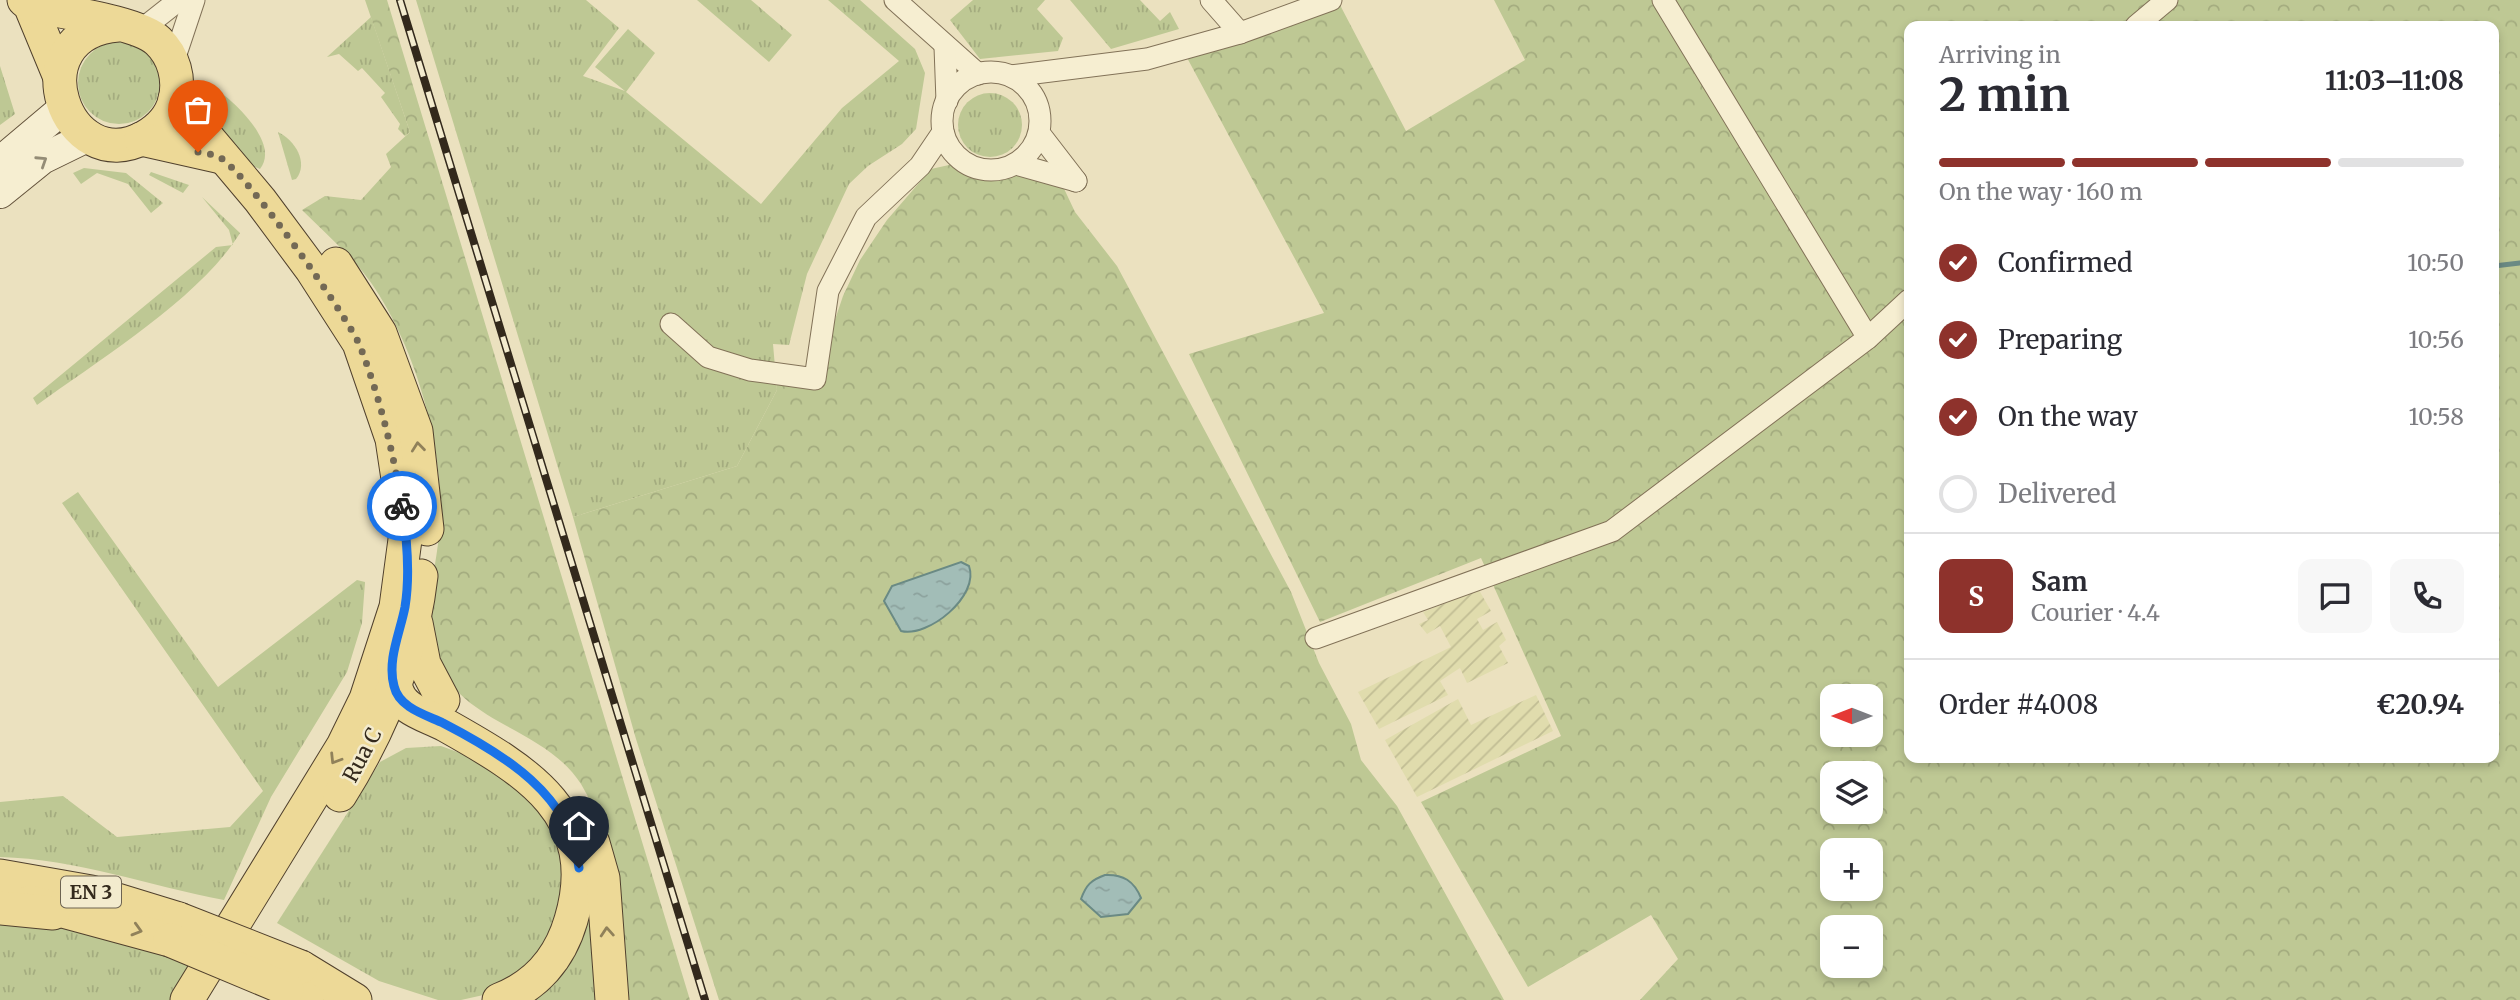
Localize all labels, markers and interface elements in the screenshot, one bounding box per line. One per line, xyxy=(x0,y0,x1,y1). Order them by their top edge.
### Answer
text: Arriving in xyxy=(1939,40,2061,69)
text: 11:03–11:08 xyxy=(2325,64,2464,97)
text: 2 min xyxy=(1939,66,2070,124)
pin xyxy=(168,80,228,152)
icon: bag xyxy=(179,91,217,129)
one-way arrow xyxy=(34,156,47,169)
text: On the way · 160 m xyxy=(1939,177,2143,206)
icon: check xyxy=(1939,244,1977,282)
text: Confirmed xyxy=(1998,246,2133,279)
text: 10:50 xyxy=(2407,248,2464,277)
icon: check xyxy=(1939,321,1977,359)
text: Preparing xyxy=(1998,323,2122,356)
text: 10:56 xyxy=(2408,325,2464,354)
icon: check xyxy=(1939,398,1977,436)
text: On the way xyxy=(1998,400,2138,433)
text: 10:58 xyxy=(2409,402,2464,431)
one-way arrow xyxy=(411,441,426,452)
courier xyxy=(367,471,437,541)
text: Delivered xyxy=(1998,477,2117,510)
icon: bike xyxy=(383,487,421,525)
button: chat xyxy=(2298,559,2372,633)
button: phone xyxy=(2390,559,2464,633)
text: Sam xyxy=(2031,565,2088,598)
text: S xyxy=(1968,580,1984,613)
text: Courier · 4.4 xyxy=(2031,598,2160,627)
north arrow xyxy=(1820,684,1883,747)
map controls xyxy=(1820,684,1883,978)
text: Order #4008 xyxy=(1939,688,2098,721)
text: €20.94 xyxy=(2376,688,2464,721)
street label: Rua C xyxy=(337,723,387,787)
one-way arrow xyxy=(330,752,343,765)
button: layers xyxy=(1820,761,1883,824)
pin xyxy=(549,796,609,868)
icon: home xyxy=(560,807,598,845)
button: + xyxy=(1820,838,1883,901)
road number: EN 3 xyxy=(61,876,121,908)
button: − xyxy=(1820,915,1883,978)
one-way arrow xyxy=(131,922,143,937)
one-way arrow xyxy=(600,926,615,937)

